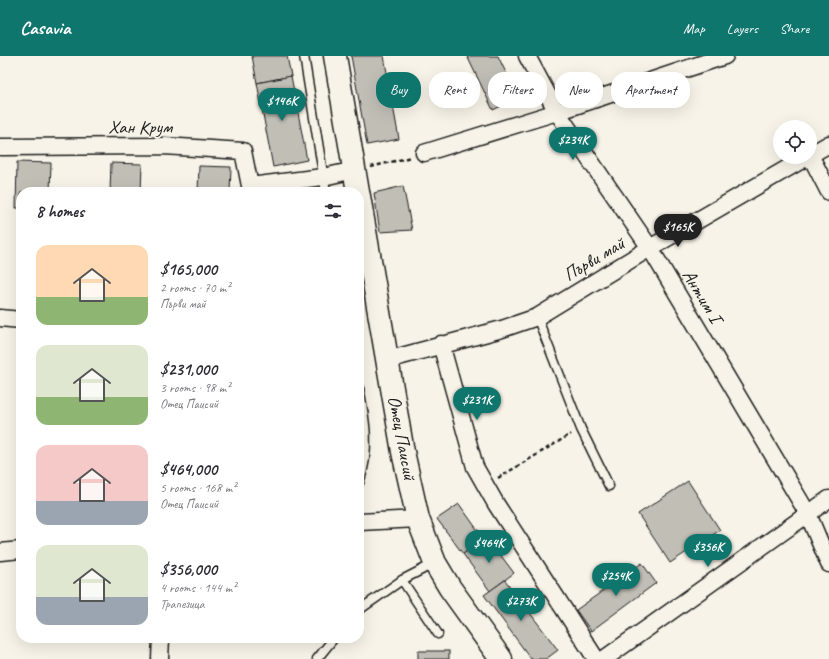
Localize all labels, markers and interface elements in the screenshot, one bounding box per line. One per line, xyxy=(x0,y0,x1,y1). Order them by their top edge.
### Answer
text: Casavia xyxy=(20,16,70,40)
text: Map xyxy=(683,20,705,37)
text: Layers xyxy=(727,20,758,37)
text: Share xyxy=(780,20,809,37)
chip: Buy xyxy=(376,72,421,108)
chip: Rent xyxy=(429,72,480,108)
chip: Filters xyxy=(488,72,547,108)
chip: New xyxy=(555,72,603,108)
chip: Apartment xyxy=(611,72,690,108)
pin: $146K xyxy=(254,88,310,122)
text: $146K xyxy=(267,93,297,109)
street label: Хан Крум xyxy=(108,115,173,139)
map controls xyxy=(773,120,817,164)
button: locate xyxy=(773,120,817,164)
pin: $234K xyxy=(545,127,601,161)
text: $234K xyxy=(558,132,588,148)
icon: filters xyxy=(322,200,344,222)
text: 8 homes xyxy=(36,201,84,222)
pin: $165K xyxy=(650,214,706,248)
text: $165K xyxy=(663,219,693,235)
street label: Първи май xyxy=(559,231,630,287)
text: $165,000 xyxy=(160,259,217,280)
icon: home xyxy=(68,261,116,309)
street label: Антим I xyxy=(677,265,730,331)
text: 2 rooms · 70 m² xyxy=(160,280,230,296)
text: Първи май xyxy=(160,296,206,312)
text: $231,000 xyxy=(160,359,217,380)
icon: home xyxy=(68,361,116,409)
text: 3 rooms · 98 m² xyxy=(160,380,230,396)
pin: $231K xyxy=(449,387,505,421)
text: $231K xyxy=(462,392,492,408)
street label: Отец Паисий xyxy=(382,394,422,483)
text: Отец Паисий xyxy=(160,396,218,412)
text: $464,000 xyxy=(160,459,217,480)
icon: home xyxy=(68,461,116,509)
text: 5 rooms · 168 m² xyxy=(160,480,236,496)
text: Отец Паисий xyxy=(160,496,218,512)
pin: $464K xyxy=(461,530,517,564)
pin: $356K xyxy=(680,534,736,568)
text: $464K xyxy=(474,535,504,551)
text: $356K xyxy=(693,539,723,555)
text: $356,000 xyxy=(160,559,217,580)
icon: home xyxy=(68,561,116,609)
pin: $254K xyxy=(588,563,644,597)
text: $254K xyxy=(601,568,631,584)
text: 4 rooms · 144 m² xyxy=(160,580,236,596)
pin: $273K xyxy=(493,588,549,622)
text: $273K xyxy=(506,593,536,609)
text: Трапезица xyxy=(160,596,204,612)

